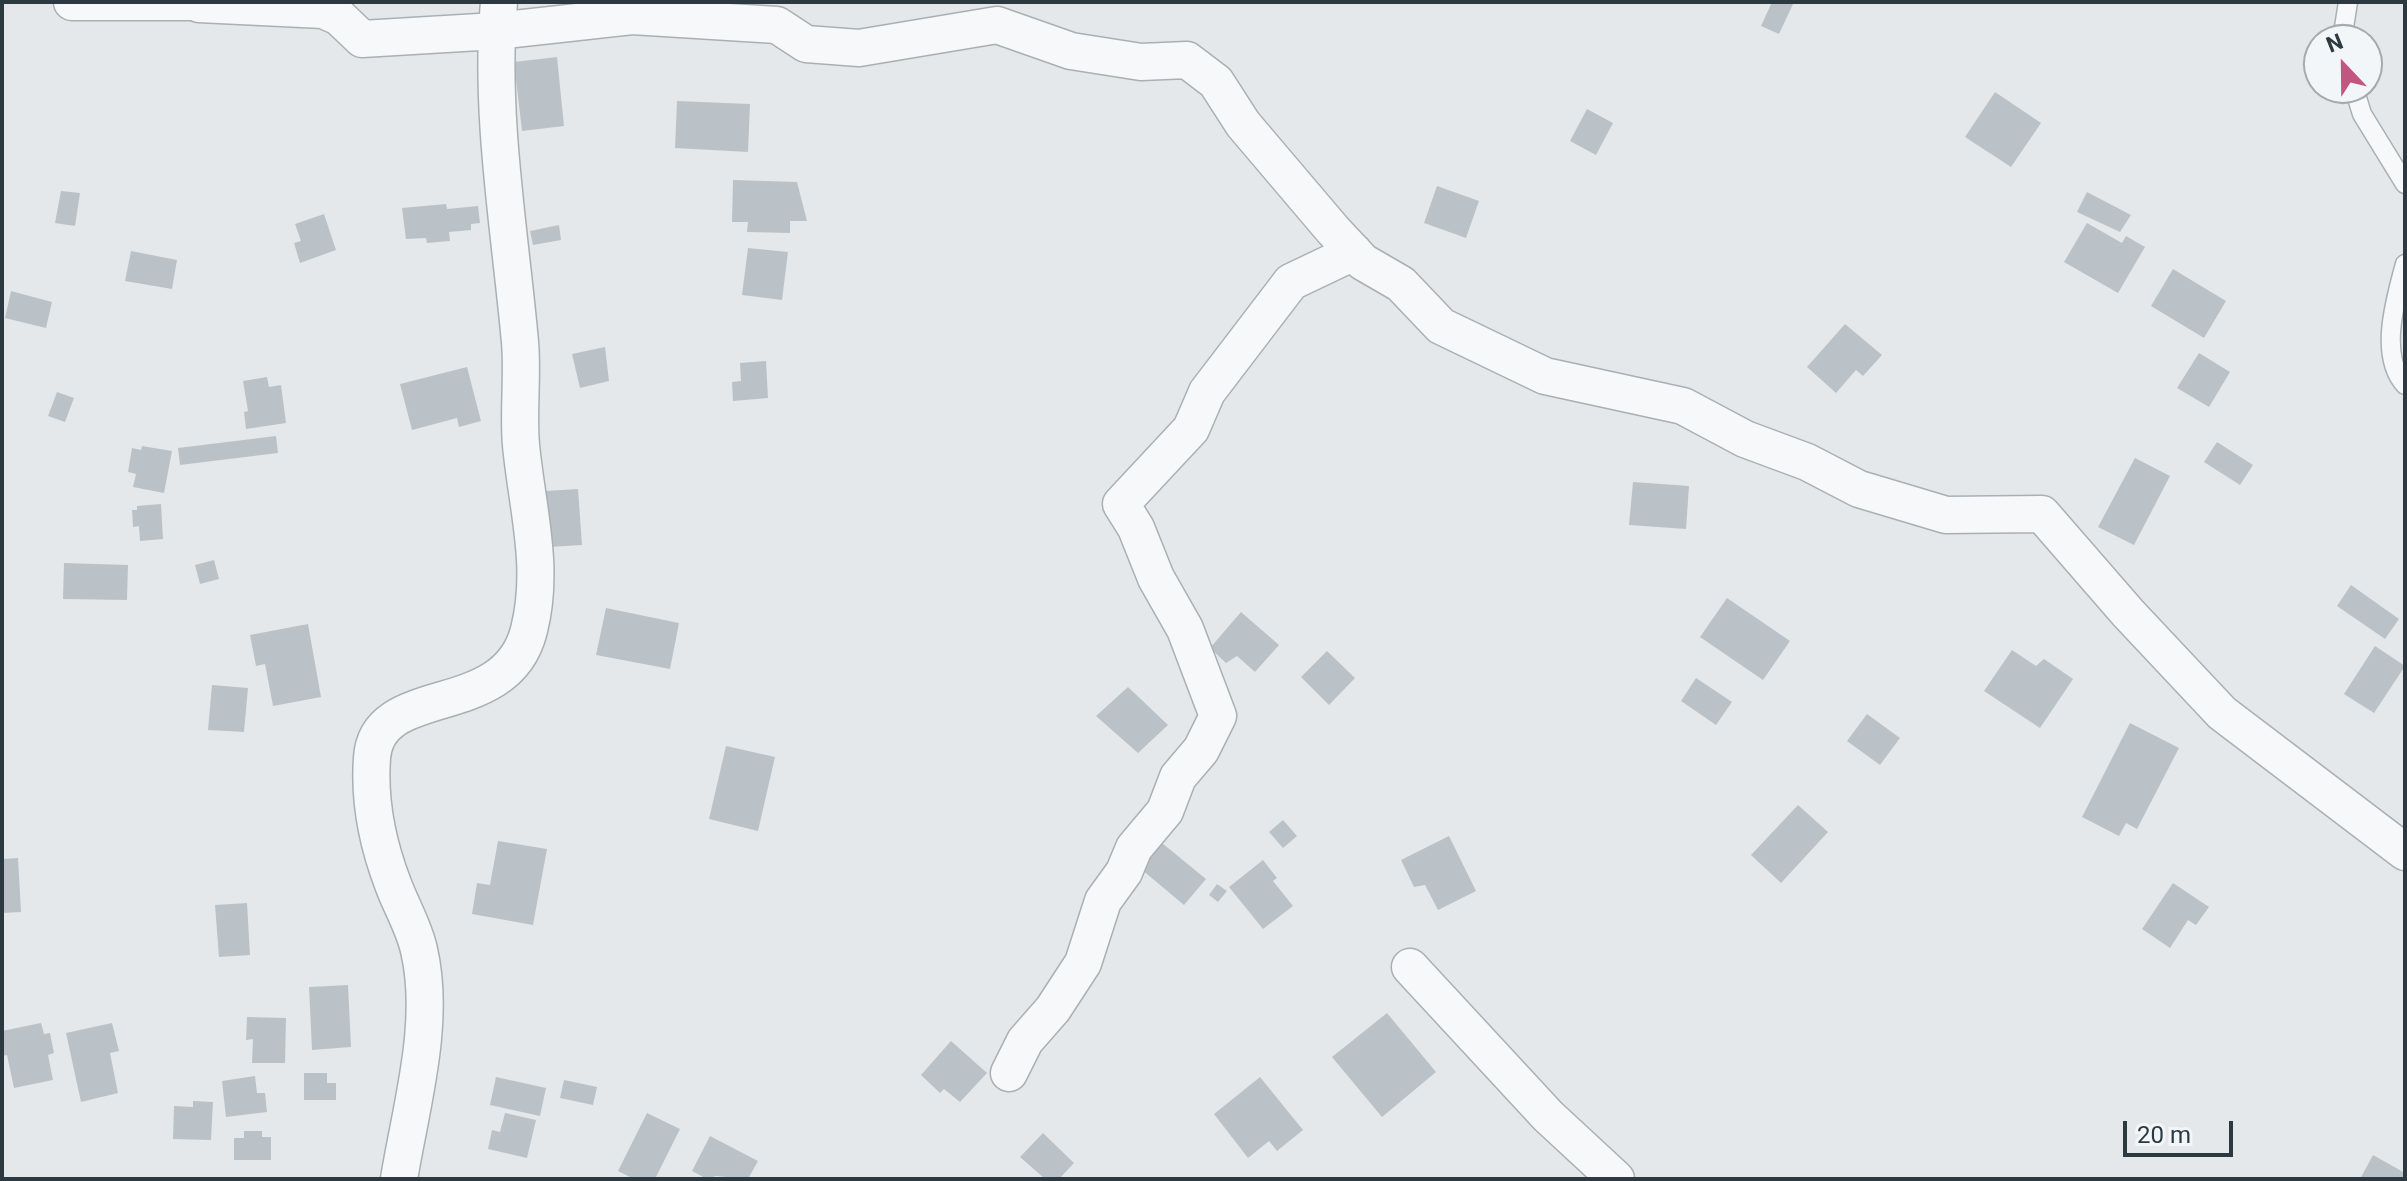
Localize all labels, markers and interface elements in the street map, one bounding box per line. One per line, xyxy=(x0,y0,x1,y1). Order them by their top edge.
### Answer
north arrow xyxy=(2303,24,2383,104)
text: N xyxy=(2323,29,2346,58)
scale bar xyxy=(2127,1105,2237,1155)
text: 20 m xyxy=(2137,1121,2191,1149)

